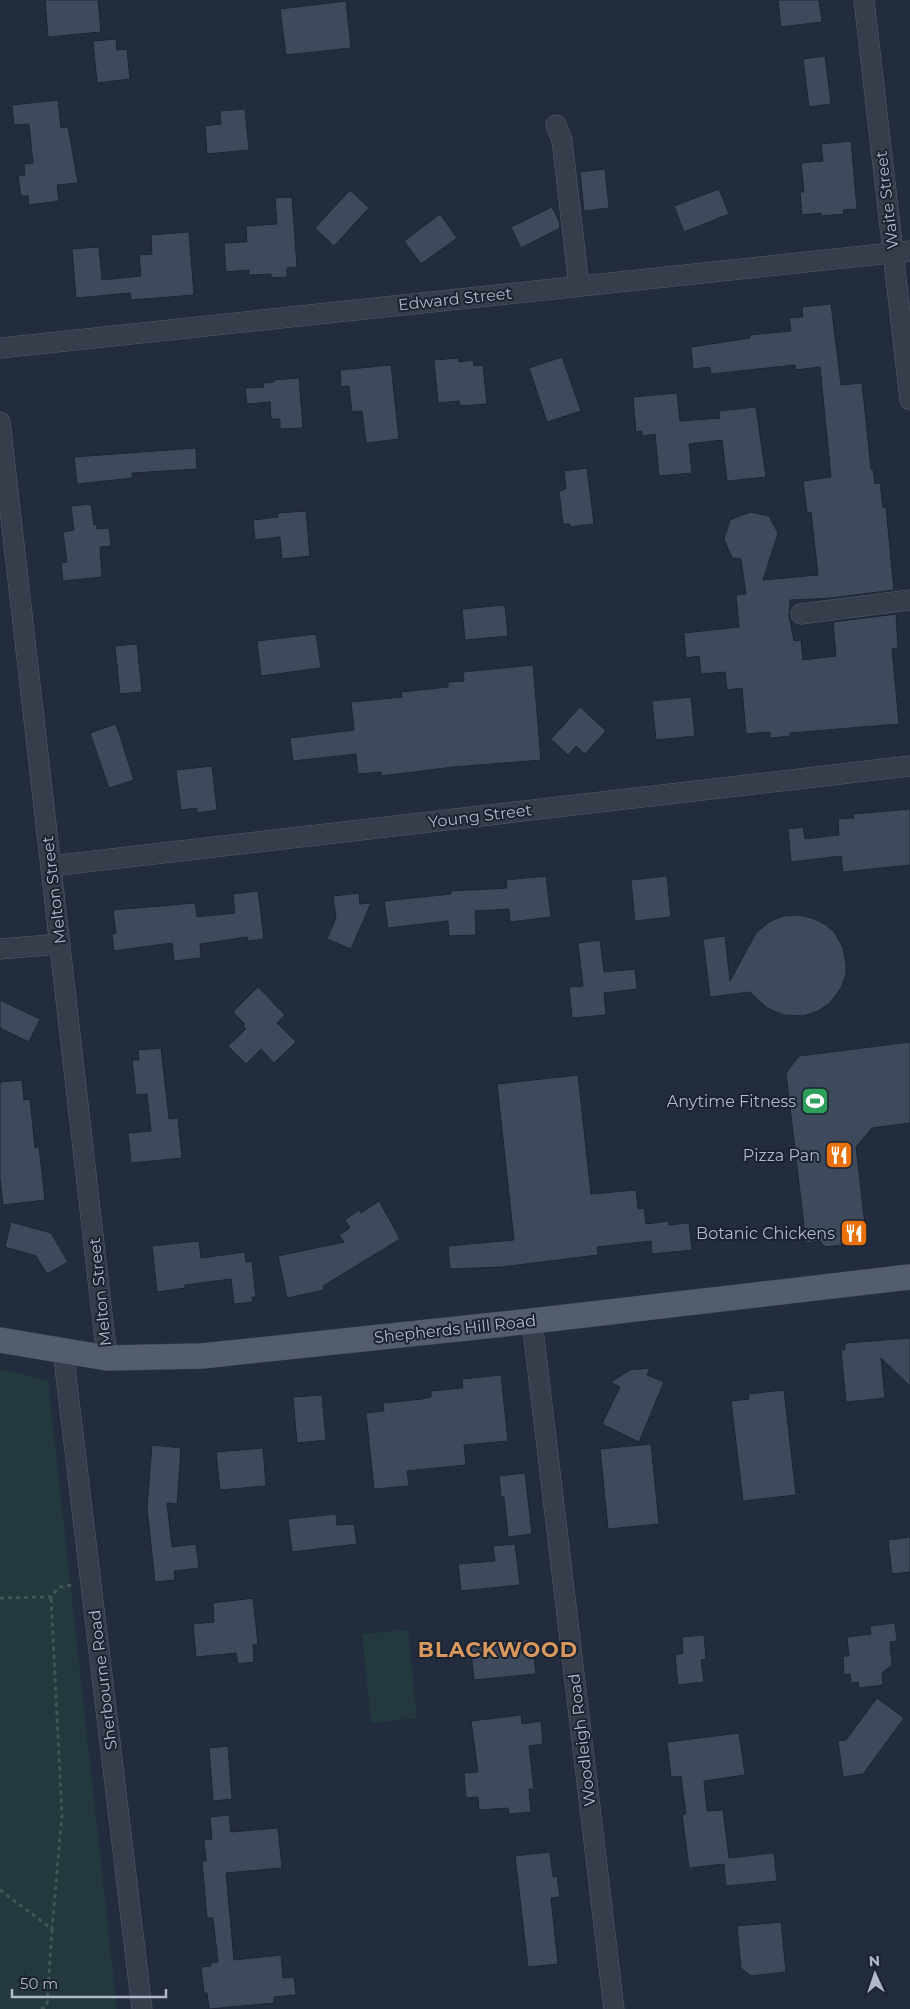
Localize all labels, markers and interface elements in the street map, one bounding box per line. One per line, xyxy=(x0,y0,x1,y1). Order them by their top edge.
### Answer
street label: Waite Street xyxy=(871,149,902,250)
street label: Edward Street xyxy=(397,284,513,314)
street label: Young Street xyxy=(427,800,533,832)
street label: Melton Street xyxy=(38,834,70,945)
sports icon: Anytime Fitness xyxy=(800,1086,830,1116)
place label: Anytime Fitness xyxy=(667,1092,796,1111)
restaurant icon: Pizza Pan xyxy=(824,1140,854,1170)
place label: Pizza Pan xyxy=(743,1146,820,1165)
restaurant icon: Botanic Chickens xyxy=(839,1218,869,1248)
place label: Botanic Chickens xyxy=(696,1224,835,1243)
street label: Melton Street xyxy=(85,1236,115,1347)
street label: Shepherds Hill Road xyxy=(373,1311,537,1347)
street label: Sherbourne Road xyxy=(85,1609,121,1751)
district label: BLACKWOOD xyxy=(418,1637,578,1662)
street label: Woodleigh Road xyxy=(564,1672,600,1808)
north arrow xyxy=(850,1949,900,1999)
text: N xyxy=(868,1952,880,1970)
scale bar xyxy=(12,1966,166,1998)
text: 50 m xyxy=(20,1974,58,1993)

